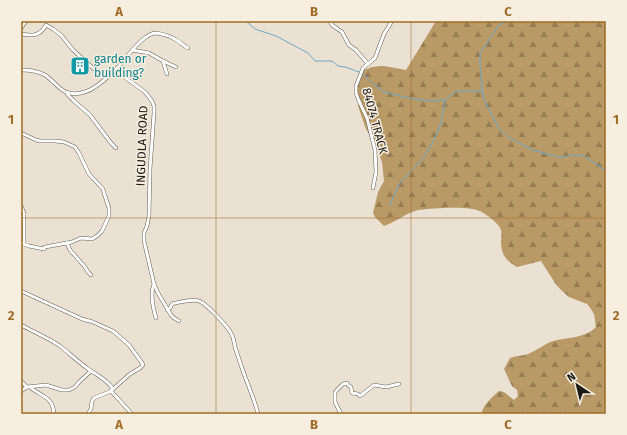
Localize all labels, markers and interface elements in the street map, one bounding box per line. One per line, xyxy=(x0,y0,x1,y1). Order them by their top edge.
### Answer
text: A xyxy=(114,4,123,19)
text: B xyxy=(310,4,318,19)
text: C xyxy=(504,4,512,19)
place label: garden or building? xyxy=(94,52,147,80)
building icon: garden or building? xyxy=(69,55,91,77)
street label: 84074 TRACK xyxy=(359,86,391,156)
street label: INGUDLA ROAD xyxy=(134,105,150,187)
text: 1 xyxy=(8,112,14,127)
text: 1 xyxy=(613,112,619,127)
text: 2 xyxy=(8,308,15,323)
text: 2 xyxy=(613,308,620,323)
north arrow xyxy=(557,365,597,405)
text: N xyxy=(565,370,578,385)
text: A xyxy=(114,417,123,432)
text: B xyxy=(310,417,318,432)
text: C xyxy=(504,417,512,432)

